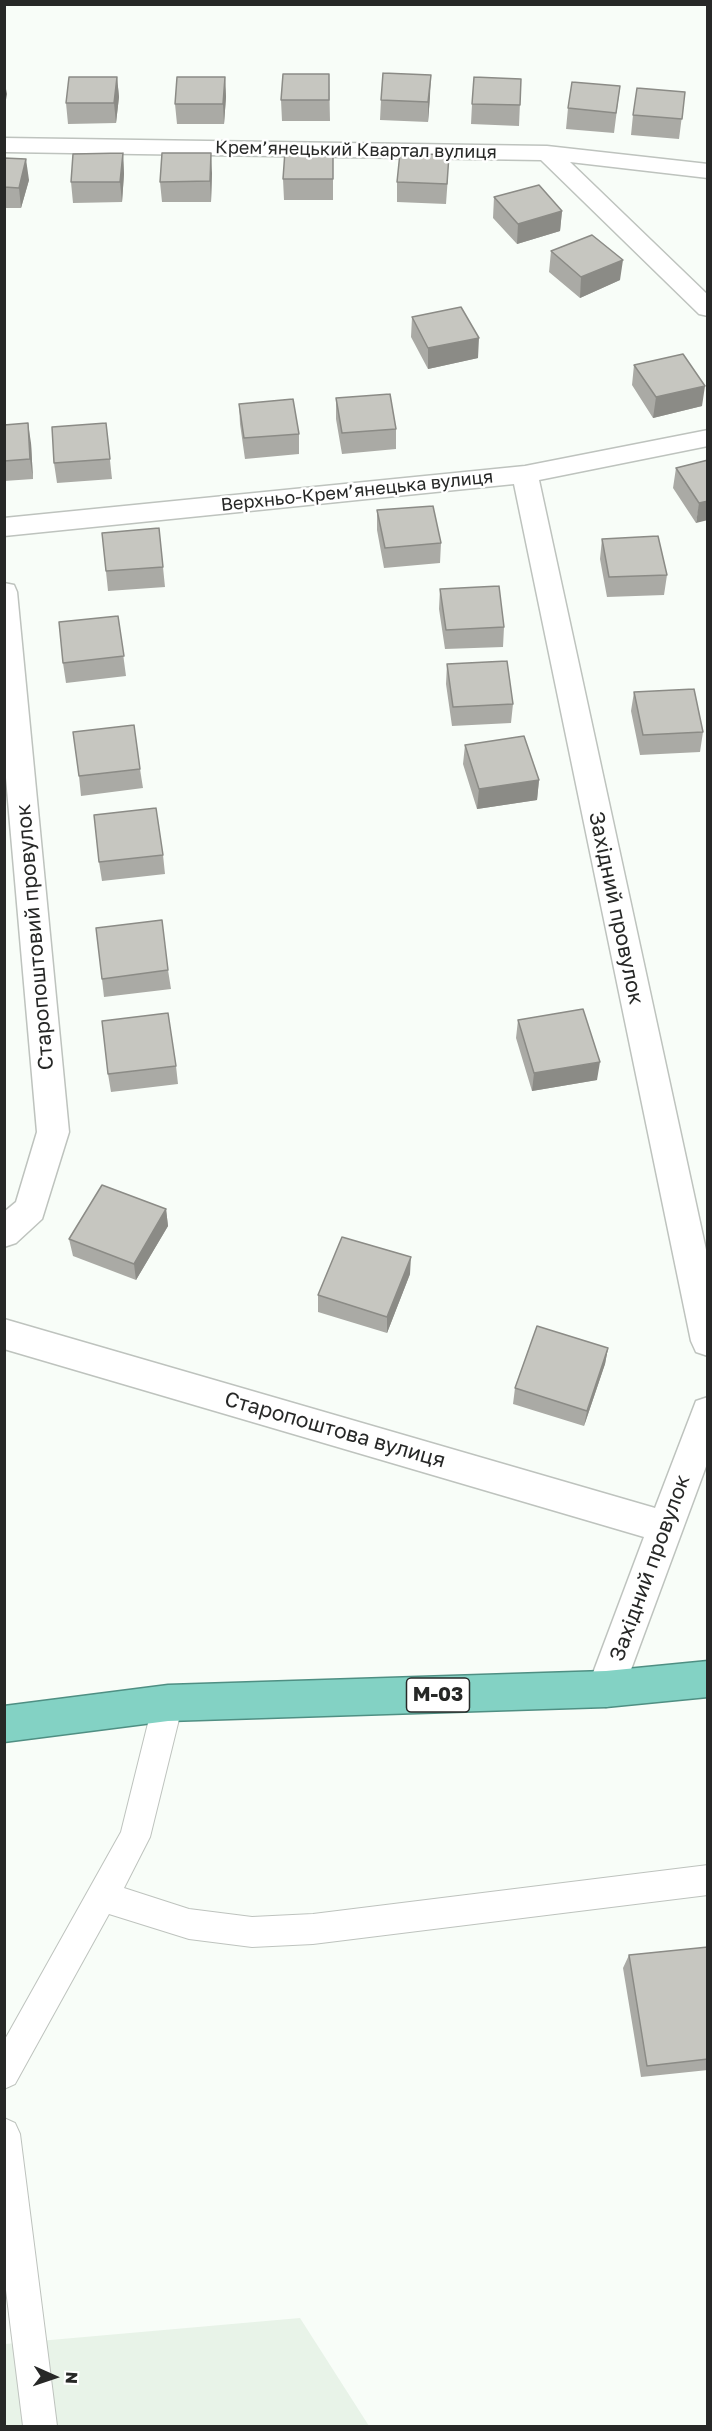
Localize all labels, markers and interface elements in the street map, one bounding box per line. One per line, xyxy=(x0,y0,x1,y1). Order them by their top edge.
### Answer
street label: Крем’янецький Квартал вулиця xyxy=(215,137,497,163)
street label: Верхньо-Крем’янецька вулиця xyxy=(220,466,494,516)
street label: Старопоштовий провулок xyxy=(11,803,59,1071)
street label: Західний провулок xyxy=(583,809,649,1007)
street label: Старопоштова вулиця xyxy=(222,1386,448,1474)
street label: Західний провулок xyxy=(605,1471,695,1665)
road number: М-03 xyxy=(406,1678,470,1712)
north arrow xyxy=(24,2347,84,2407)
text: N xyxy=(62,2371,82,2385)

